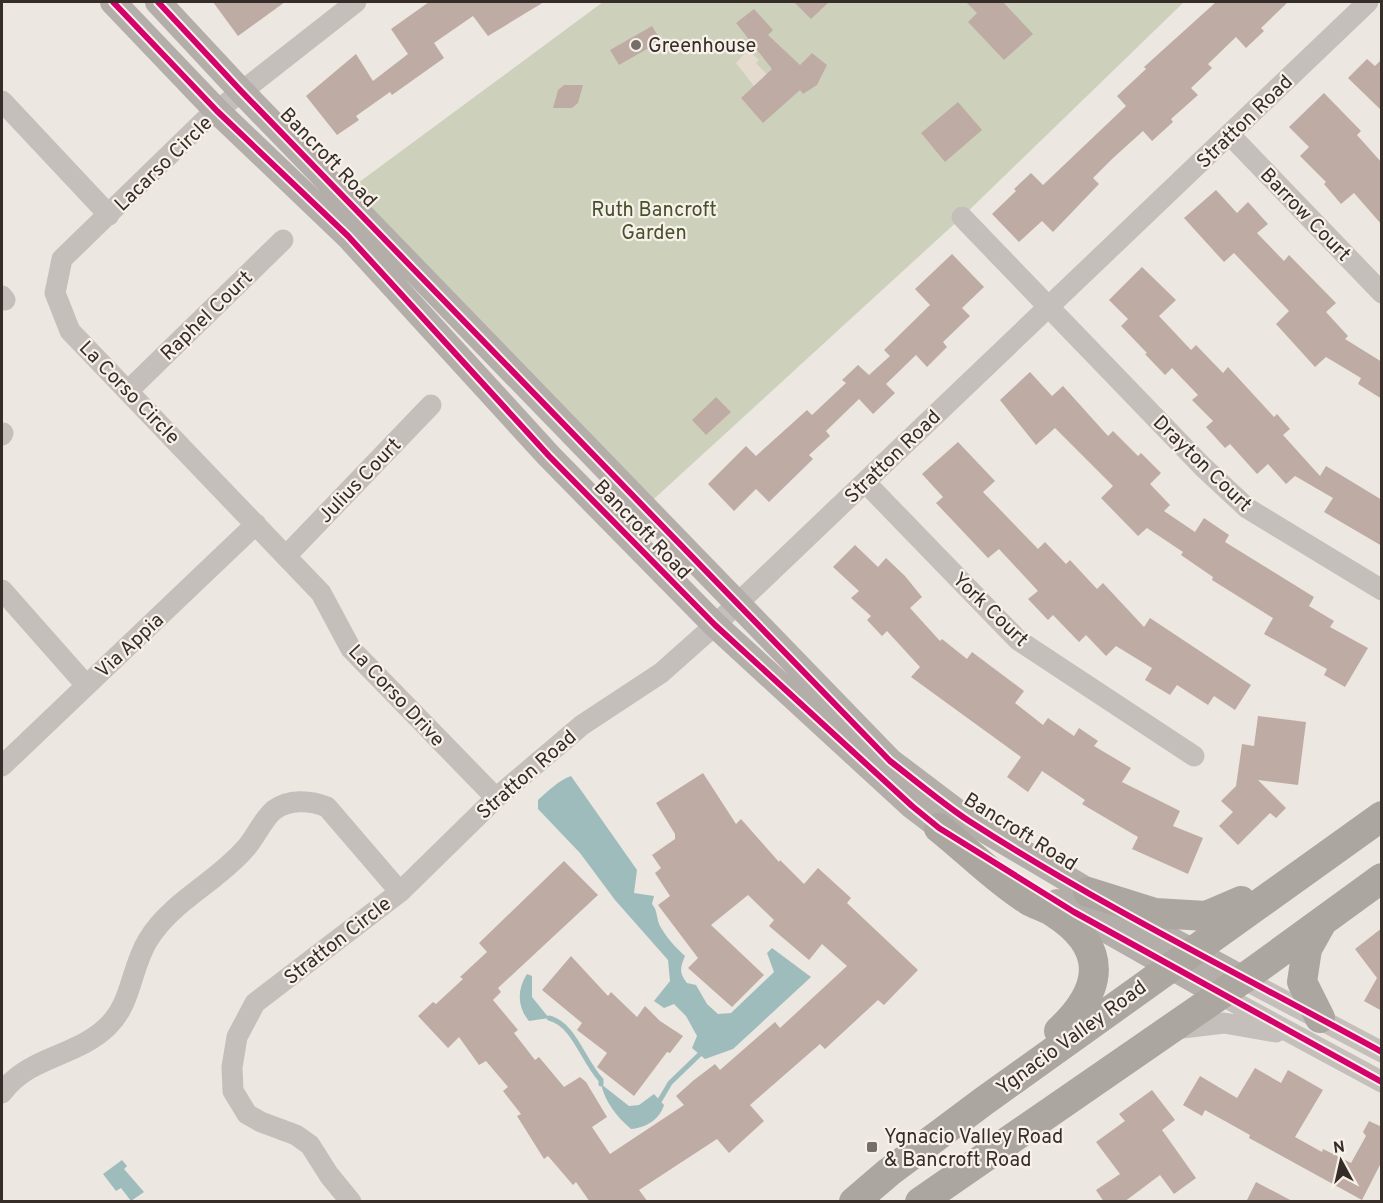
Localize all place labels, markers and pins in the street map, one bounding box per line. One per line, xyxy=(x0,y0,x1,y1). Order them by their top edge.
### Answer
place label: Greenhouse xyxy=(648,34,756,60)
marker: Greenhouse xyxy=(629,38,643,52)
place label: Ygnacio Valley Road & Bancroft Road xyxy=(884,1125,1063,1174)
marker: Ygnacio Valley Road & Bancroft Road xyxy=(865,1140,879,1154)

